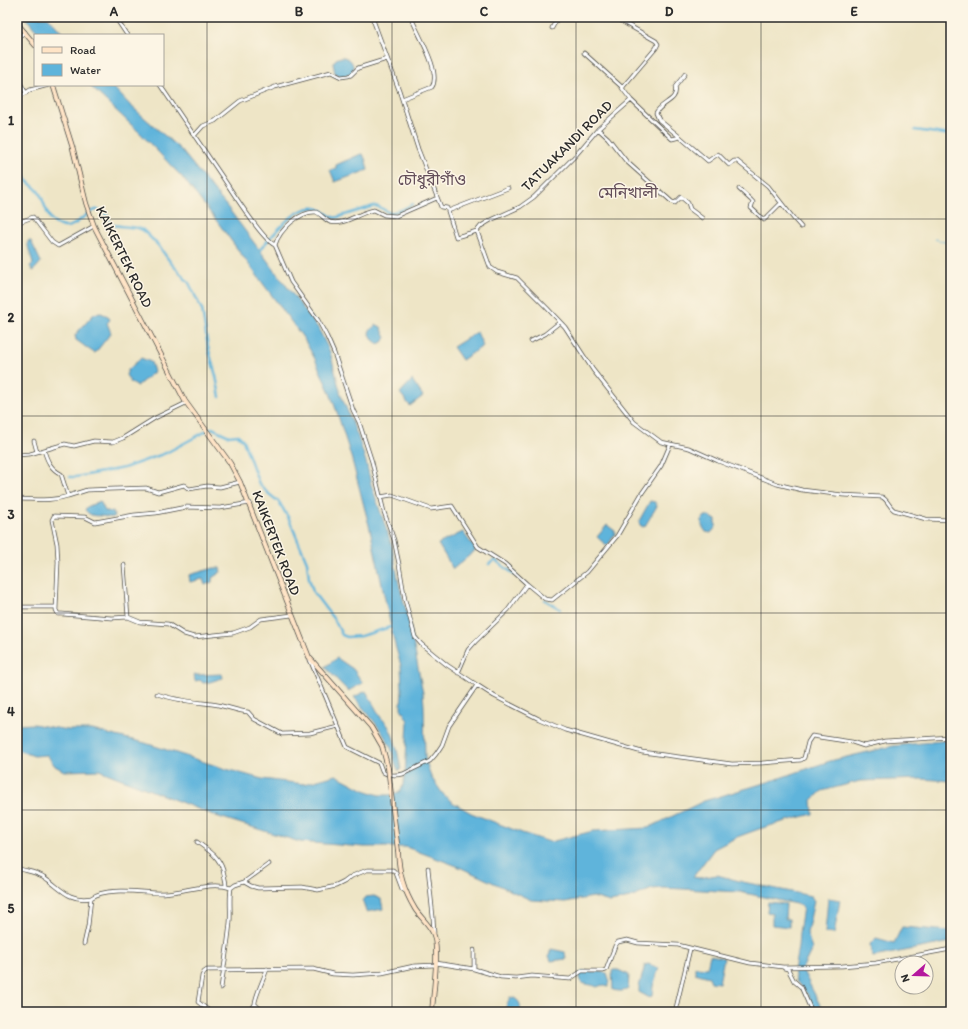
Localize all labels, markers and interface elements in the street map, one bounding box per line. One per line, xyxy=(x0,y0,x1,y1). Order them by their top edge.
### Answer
text: A xyxy=(109,4,119,19)
text: B xyxy=(295,4,304,19)
text: C xyxy=(480,4,489,19)
text: D xyxy=(665,4,674,19)
text: E xyxy=(850,4,858,19)
legend xyxy=(34,34,164,86)
text: Road xyxy=(70,43,96,57)
text: Water xyxy=(70,63,101,77)
street label: TATUAKANDI ROAD xyxy=(518,97,616,195)
text: 1 xyxy=(8,113,14,128)
district label: চৌধুরীগাঁও xyxy=(398,170,466,189)
district label: মেনিখালী xyxy=(598,183,659,202)
street label: KAIKERTEK ROAD xyxy=(92,203,156,311)
text: 2 xyxy=(8,310,15,325)
street label: KAIKERTEK ROAD xyxy=(248,488,304,598)
text: 3 xyxy=(7,507,15,522)
text: 4 xyxy=(7,704,15,719)
text: 5 xyxy=(8,901,15,916)
north arrow xyxy=(894,955,934,995)
text: N xyxy=(898,973,912,984)

